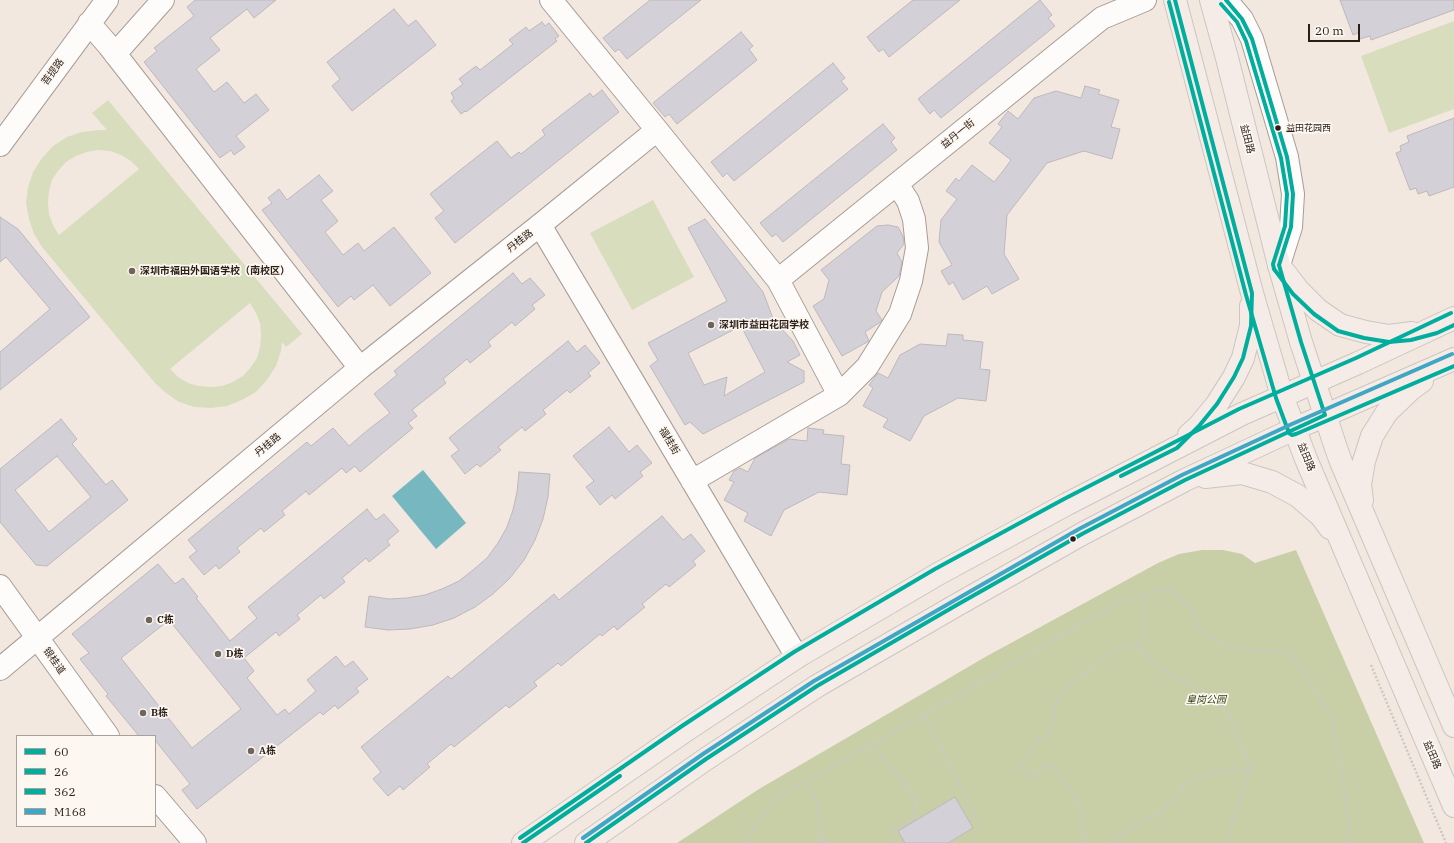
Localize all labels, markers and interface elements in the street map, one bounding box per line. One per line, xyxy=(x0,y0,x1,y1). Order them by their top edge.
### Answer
scale bar xyxy=(1310,16,1362,42)
text: 20 m xyxy=(1315,23,1344,38)
street label: 菩提路 xyxy=(39,56,67,88)
street label: 益丹一街 xyxy=(939,117,977,151)
street label: 益田路 xyxy=(1238,123,1256,155)
marker: 益田花园西 xyxy=(1273,123,1283,133)
place label: 益田花园西 xyxy=(1286,123,1331,133)
street label: 丹桂路 xyxy=(504,227,536,255)
place label: 深圳市福田外国语学校（南校区） xyxy=(140,265,290,277)
marker: 深圳市福田外国语学校（南校区） xyxy=(127,266,137,276)
place label: 深圳市益田花园学校 xyxy=(719,319,809,331)
marker: 深圳市益田花园学校 xyxy=(706,320,716,330)
street label: 福桂街 xyxy=(656,425,682,457)
street label: 丹桂路 xyxy=(253,431,283,459)
street label: 益田路 xyxy=(1295,441,1317,473)
unlabelled marker xyxy=(1068,534,1078,544)
place label: C栋 xyxy=(157,614,174,626)
marker: C栋 xyxy=(144,615,154,625)
street label: 银桂道 xyxy=(40,645,68,677)
place label: D栋 xyxy=(226,648,244,660)
marker: D栋 xyxy=(213,649,223,659)
park label: 皇岗公园 xyxy=(1186,694,1226,706)
place label: B栋 xyxy=(151,707,168,719)
marker: B栋 xyxy=(138,708,148,718)
legend xyxy=(16,735,156,827)
street label: 益田路 xyxy=(1421,739,1443,771)
text: 60 xyxy=(54,744,68,759)
place label: A栋 xyxy=(259,745,276,757)
marker: A栋 xyxy=(246,746,256,756)
text: 26 xyxy=(54,764,68,779)
text: 362 xyxy=(54,784,76,799)
text: M168 xyxy=(54,804,86,819)

